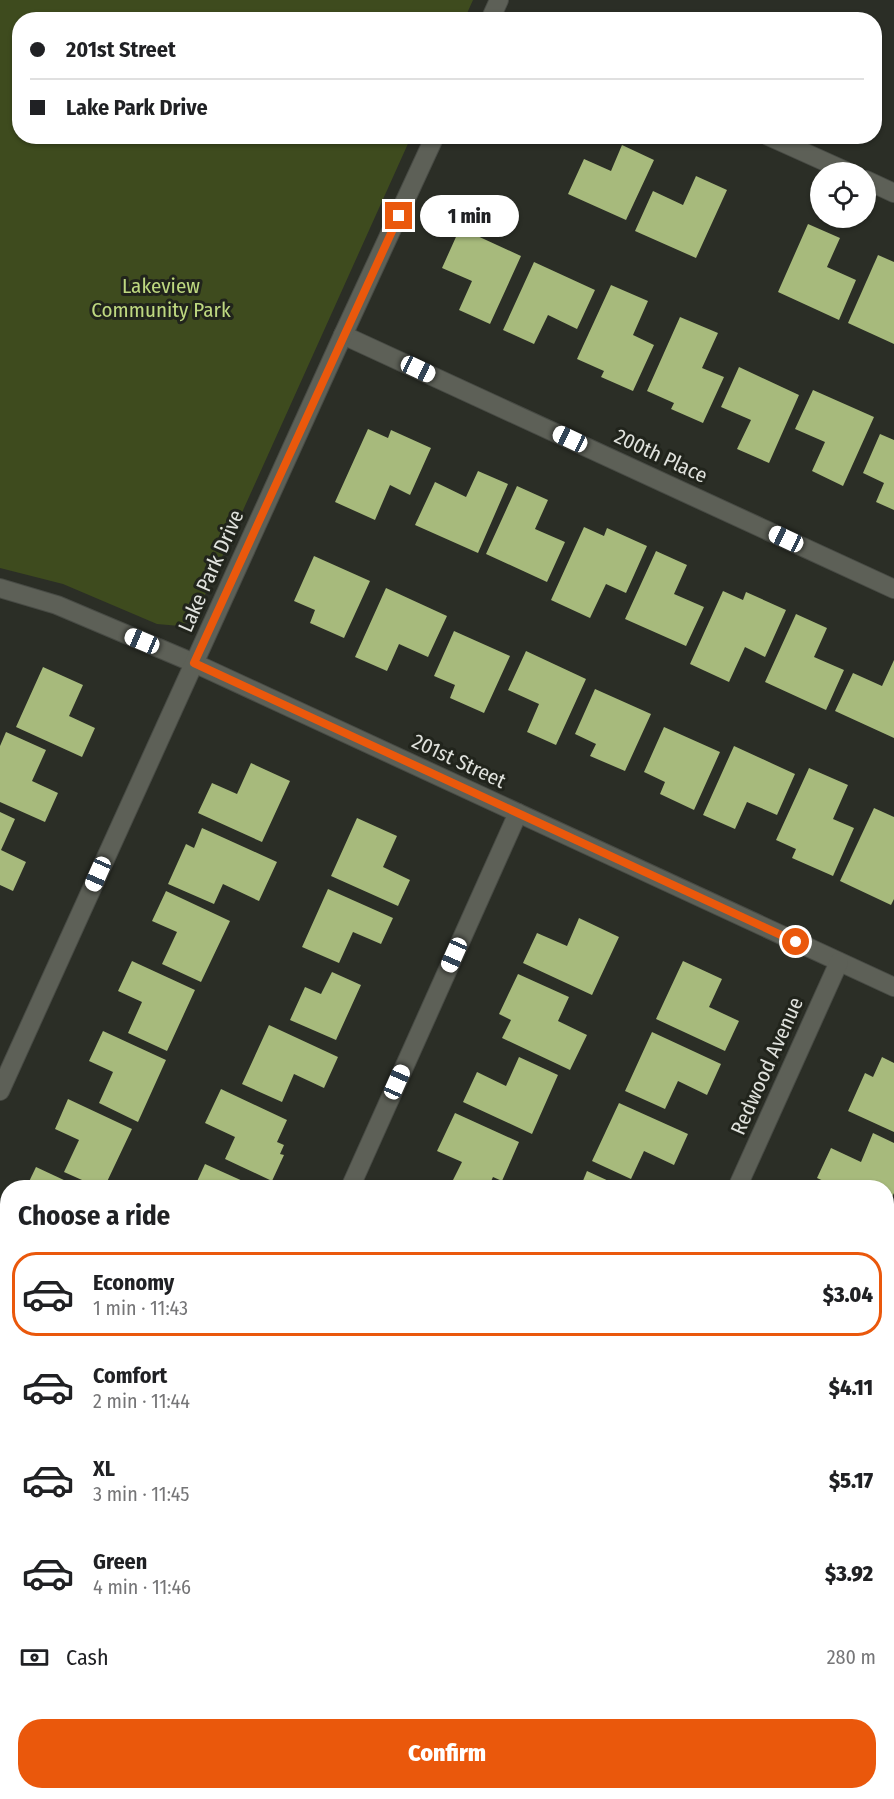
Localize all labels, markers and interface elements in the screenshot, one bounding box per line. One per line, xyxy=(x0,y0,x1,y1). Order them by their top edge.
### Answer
text: 201st Street xyxy=(66,36,176,63)
text: Lake Park Drive xyxy=(66,94,208,121)
map controls xyxy=(810,162,876,228)
button: locate xyxy=(810,162,876,228)
callout: 1 min xyxy=(420,195,519,237)
route end xyxy=(385,202,412,229)
text: 1 min xyxy=(448,204,491,228)
park label: Lakeview Community Park xyxy=(91,273,231,323)
car xyxy=(398,353,438,385)
car xyxy=(550,423,590,455)
street label: 200th Place xyxy=(610,423,712,489)
street label: Lake Park Drive xyxy=(172,506,250,636)
car xyxy=(766,523,806,555)
car xyxy=(122,626,162,656)
street label: 201st Street xyxy=(408,728,510,794)
car xyxy=(82,854,114,894)
route start xyxy=(782,928,809,955)
car xyxy=(438,935,470,975)
street label: Redwood Avenue xyxy=(725,993,809,1139)
car xyxy=(381,1062,413,1102)
text: Choose a ride xyxy=(18,1200,170,1232)
icon: car xyxy=(21,1267,75,1321)
text: Economy xyxy=(93,1269,174,1296)
text: $3.04 xyxy=(823,1281,873,1308)
text: 1 min · 11:43 xyxy=(93,1296,188,1320)
icon: car xyxy=(21,1360,75,1414)
text: Comfort xyxy=(93,1362,167,1389)
text: $4.11 xyxy=(829,1374,873,1401)
text: 2 min · 11:44 xyxy=(93,1389,190,1413)
icon: car xyxy=(21,1453,75,1507)
text: XL xyxy=(93,1455,115,1482)
text: $5.17 xyxy=(829,1467,873,1494)
text: 3 min · 11:45 xyxy=(93,1482,189,1506)
icon: car xyxy=(21,1546,75,1600)
text: Green xyxy=(93,1548,147,1575)
text: $3.92 xyxy=(825,1560,873,1587)
text: 4 min · 11:46 xyxy=(93,1575,191,1599)
icon: cash xyxy=(18,1641,51,1674)
text: Cash xyxy=(66,1644,109,1671)
text: 280 m xyxy=(827,1645,876,1669)
button: Confirm xyxy=(18,1719,876,1788)

